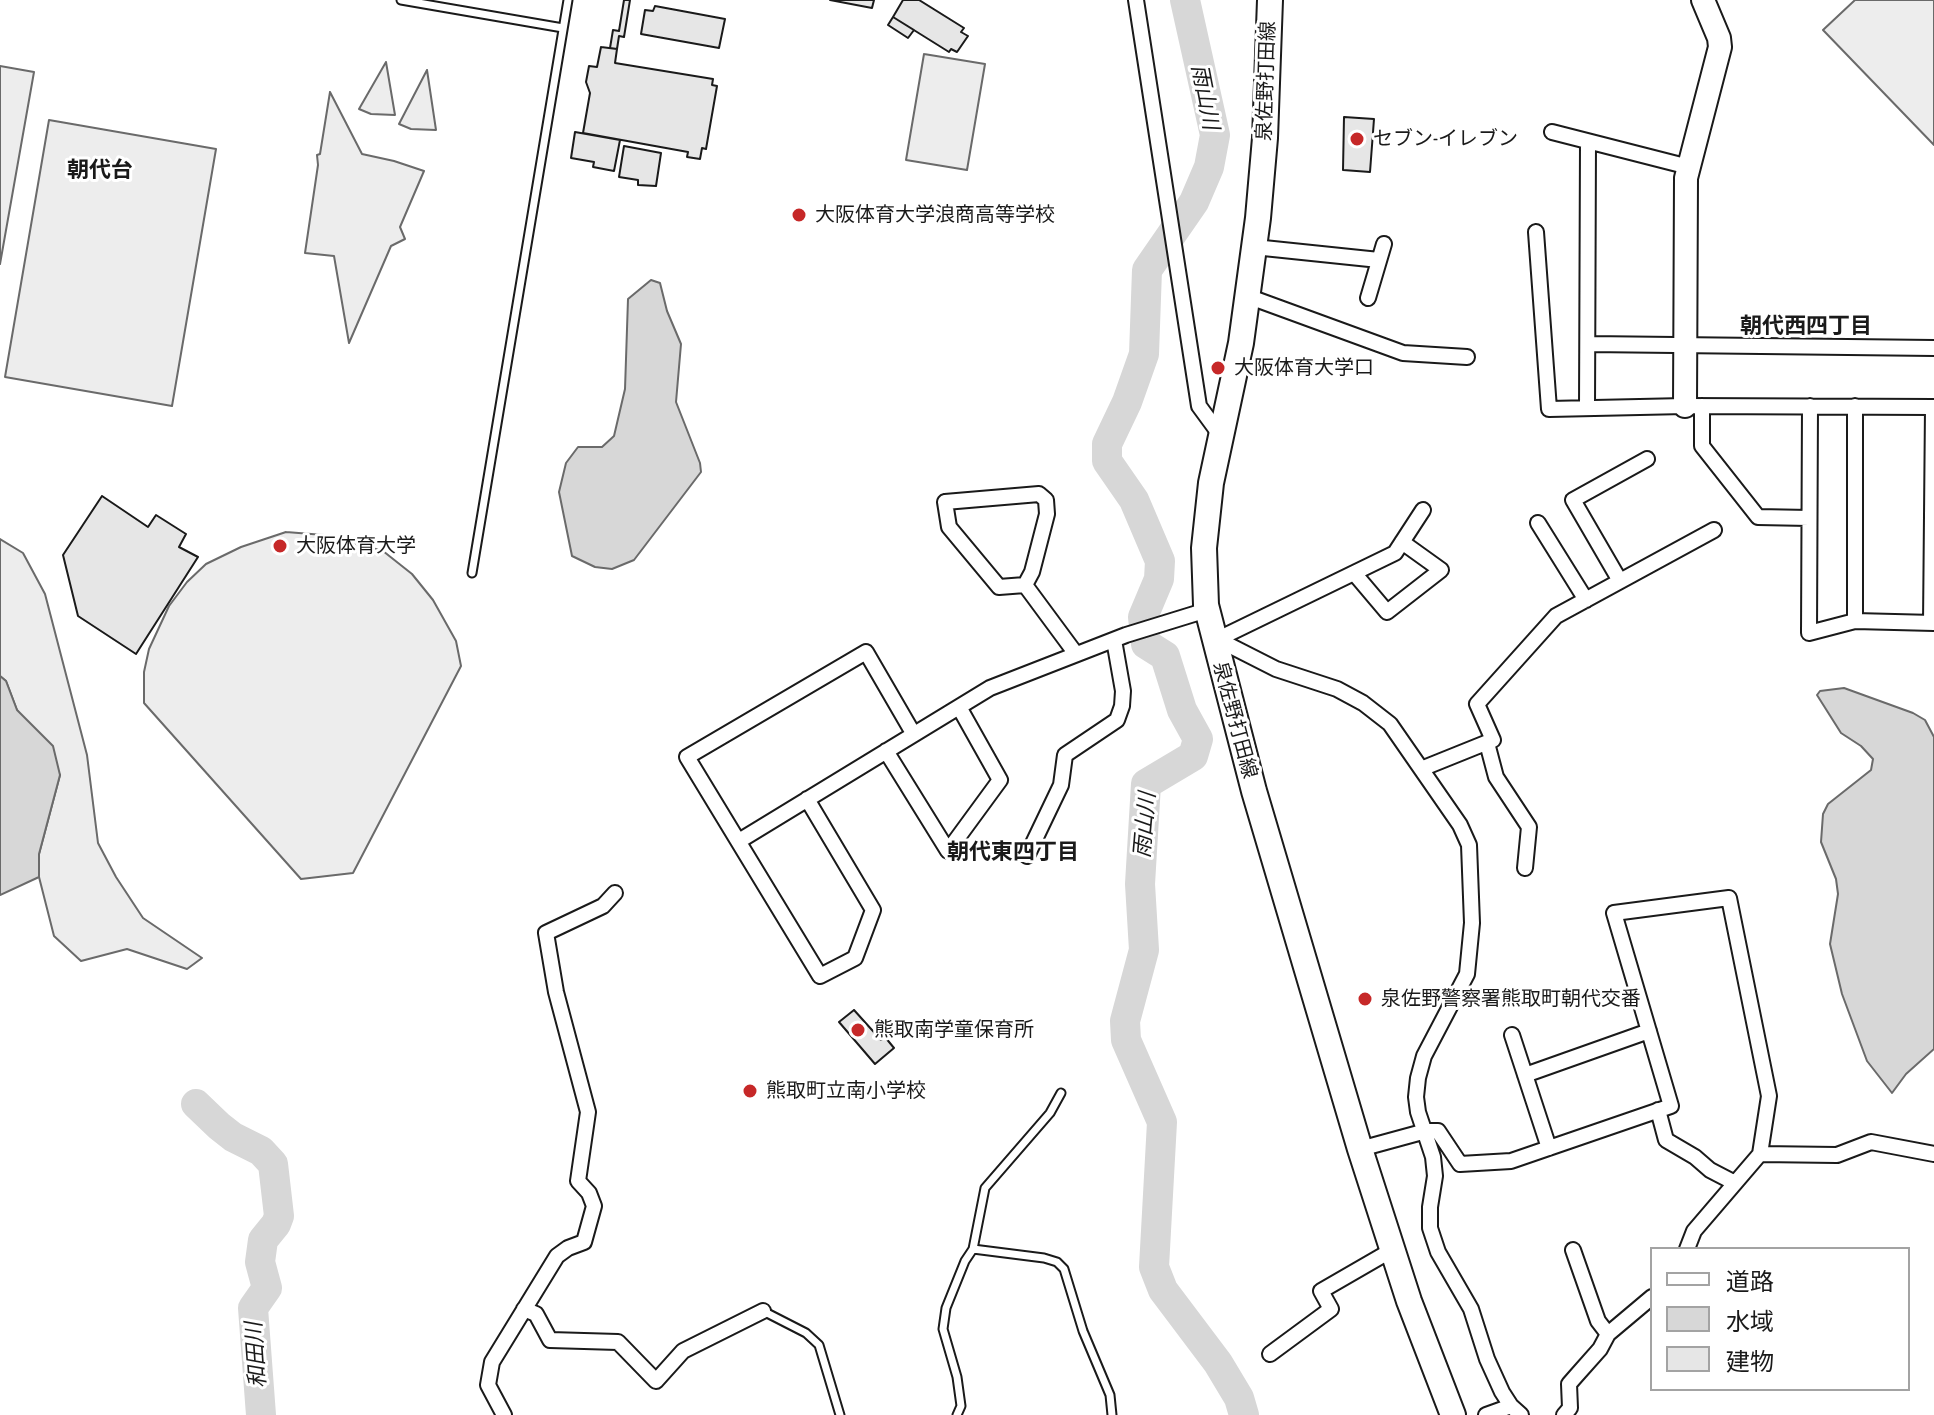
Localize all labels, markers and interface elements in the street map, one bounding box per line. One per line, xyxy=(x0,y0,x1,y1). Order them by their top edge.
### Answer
street label: 泉佐野打田線 xyxy=(1252,21,1280,141)
water label: 雨山川 xyxy=(1186,62,1224,132)
place label: セブン-イレブン xyxy=(1373,127,1518,151)
marker: セブン-イレブン xyxy=(1348,130,1366,148)
district label: 朝代台 xyxy=(67,157,133,183)
place label: 大阪体育大学浪商高等学校 xyxy=(815,203,1055,227)
marker: 大阪体育大学浪商高等学校 xyxy=(790,206,808,224)
district label: 朝代西四丁目 xyxy=(1740,313,1872,339)
place label: 大阪体育大学口 xyxy=(1234,356,1374,380)
marker: 大阪体育大学口 xyxy=(1209,359,1227,377)
place label: 大阪体育大学 xyxy=(296,534,416,558)
marker: 大阪体育大学 xyxy=(271,537,289,555)
street label: 泉佐野打田線 xyxy=(1208,659,1262,781)
water label: 雨山川 xyxy=(1129,791,1161,859)
district label: 朝代東四丁目 xyxy=(947,839,1079,865)
place label: 泉佐野警察署熊取町朝代交番 xyxy=(1381,987,1641,1011)
marker: 泉佐野警察署熊取町朝代交番 xyxy=(1356,990,1374,1008)
place label: 熊取南学童保育所 xyxy=(874,1018,1034,1042)
marker: 熊取南学童保育所 xyxy=(849,1021,867,1039)
place label: 熊取町立南小学校 xyxy=(766,1079,926,1103)
marker: 熊取町立南小学校 xyxy=(741,1082,759,1100)
legend xyxy=(1650,1247,1910,1391)
text: 道路 xyxy=(1726,1268,1774,1295)
text: 水域 xyxy=(1726,1308,1774,1335)
water label: 和田川 xyxy=(241,1321,271,1389)
text: 建物 xyxy=(1726,1348,1774,1375)

